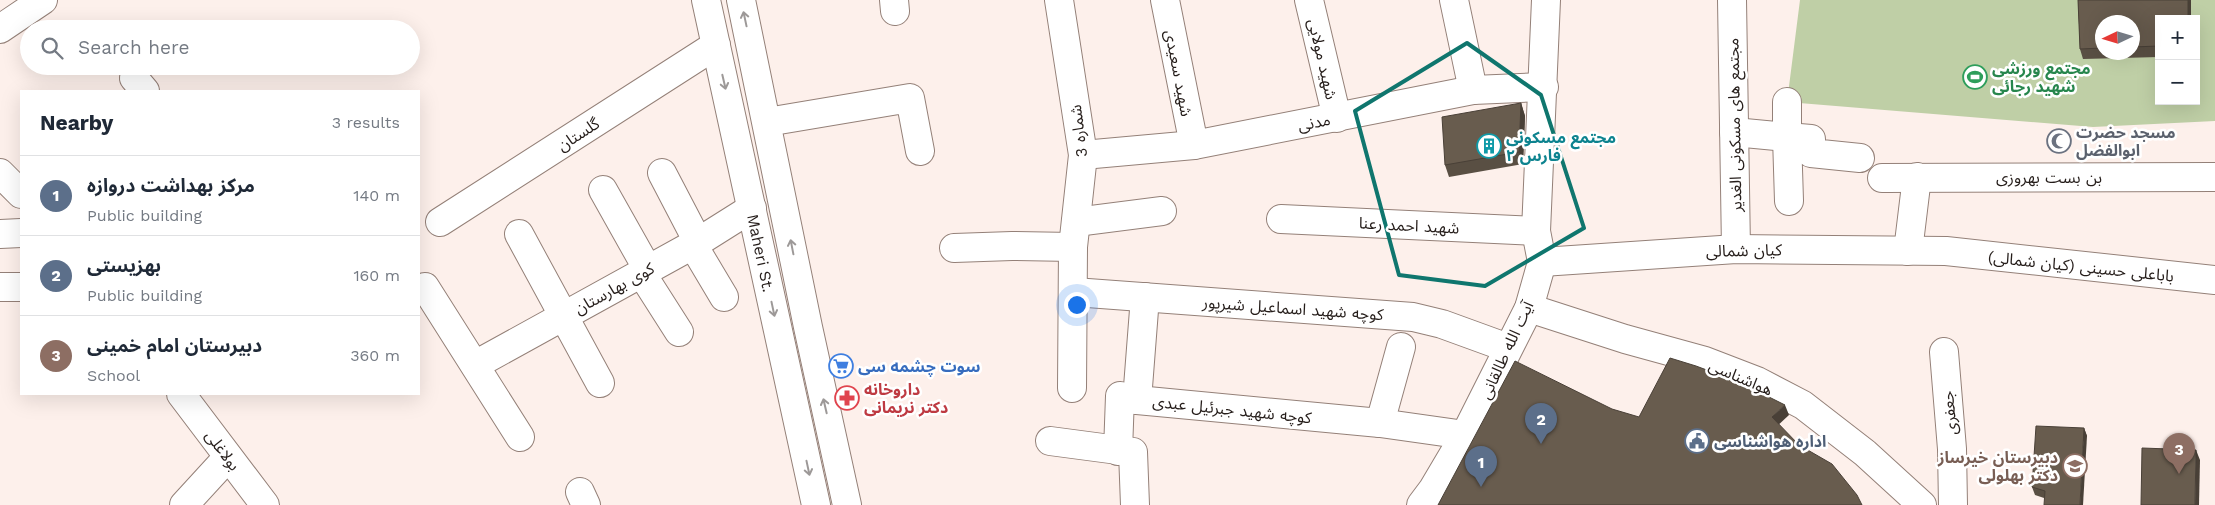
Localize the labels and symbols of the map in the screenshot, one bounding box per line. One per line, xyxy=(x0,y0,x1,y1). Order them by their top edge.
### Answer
one-way arrow xyxy=(740,12,749,28)
north arrow xyxy=(2095,15,2140,60)
street label: شهید مولایی xyxy=(1304,17,1341,101)
street label: شهید سعیدی xyxy=(1161,28,1196,118)
street label: مجتمع های مسکونی الغدیر xyxy=(1723,38,1749,213)
place label: مجتمع ورزشی شهید رجائی xyxy=(1992,59,2091,96)
sports icon: مجتمع ورزشی شهید رجائی xyxy=(1962,64,1988,90)
one-way arrow xyxy=(720,73,729,89)
street label: شماره 3 xyxy=(1066,104,1091,158)
street label: مدنی xyxy=(1296,110,1332,135)
street label: گلستان xyxy=(554,114,603,155)
place label: مسجد حضرت ابوالفضل xyxy=(2076,123,2176,160)
place label: مجتمع مسکونی فارس ۲ xyxy=(1506,128,1616,165)
mosque icon: مسجد حضرت ابوالفضل xyxy=(2046,128,2072,154)
building icon: مجتمع مسکونی فارس ۲ xyxy=(1476,133,1502,159)
street label: بن بست بهروزی xyxy=(1996,168,2102,187)
street label: Maheri St. xyxy=(743,212,778,294)
street label: شهید احمد رعنا xyxy=(1358,213,1460,238)
one-way arrow xyxy=(787,240,796,256)
street label: کیان شمالی xyxy=(1706,240,1783,261)
street label: باباعلی حسینی (کیان شمالی) xyxy=(1987,247,2175,286)
street label: کوی بهارستان xyxy=(571,259,658,318)
your location xyxy=(1064,292,1090,318)
street label: کوچه شهید اسماعیل شیرپور xyxy=(1201,293,1384,325)
street label: آیت الله طالقانی xyxy=(1475,297,1538,402)
one-way arrow xyxy=(769,301,779,317)
supermarket icon: سوت چشمه سی xyxy=(828,353,854,379)
street label: هواشناسی xyxy=(1706,356,1776,399)
place label: سوت چشمه سی xyxy=(858,357,980,377)
place label: داروخانه دكتر نریمانی xyxy=(864,380,948,417)
pharmacy icon: داروخانه دكتر نریمانی xyxy=(834,385,860,411)
street label: جعفری xyxy=(1938,390,1961,436)
street label: کوچه شهید جبرئیل عبدی xyxy=(1151,392,1313,428)
one-way arrow xyxy=(820,399,829,415)
pin: 2 xyxy=(1525,403,1557,444)
street label: بولاغلی xyxy=(201,426,244,474)
public building icon: اداره هواشناسی xyxy=(1684,428,1710,454)
place label: اداره هواشناسی xyxy=(1714,432,1826,451)
pin: 3 xyxy=(2163,433,2195,474)
pin: 1 xyxy=(1465,446,1497,487)
place label: دبیرستان خیرساز دکتر بهلولی xyxy=(1937,448,2058,485)
school or university icon: دبیرستان خیرساز دکتر بهلولی xyxy=(2062,453,2088,479)
one-way arrow xyxy=(804,459,813,475)

